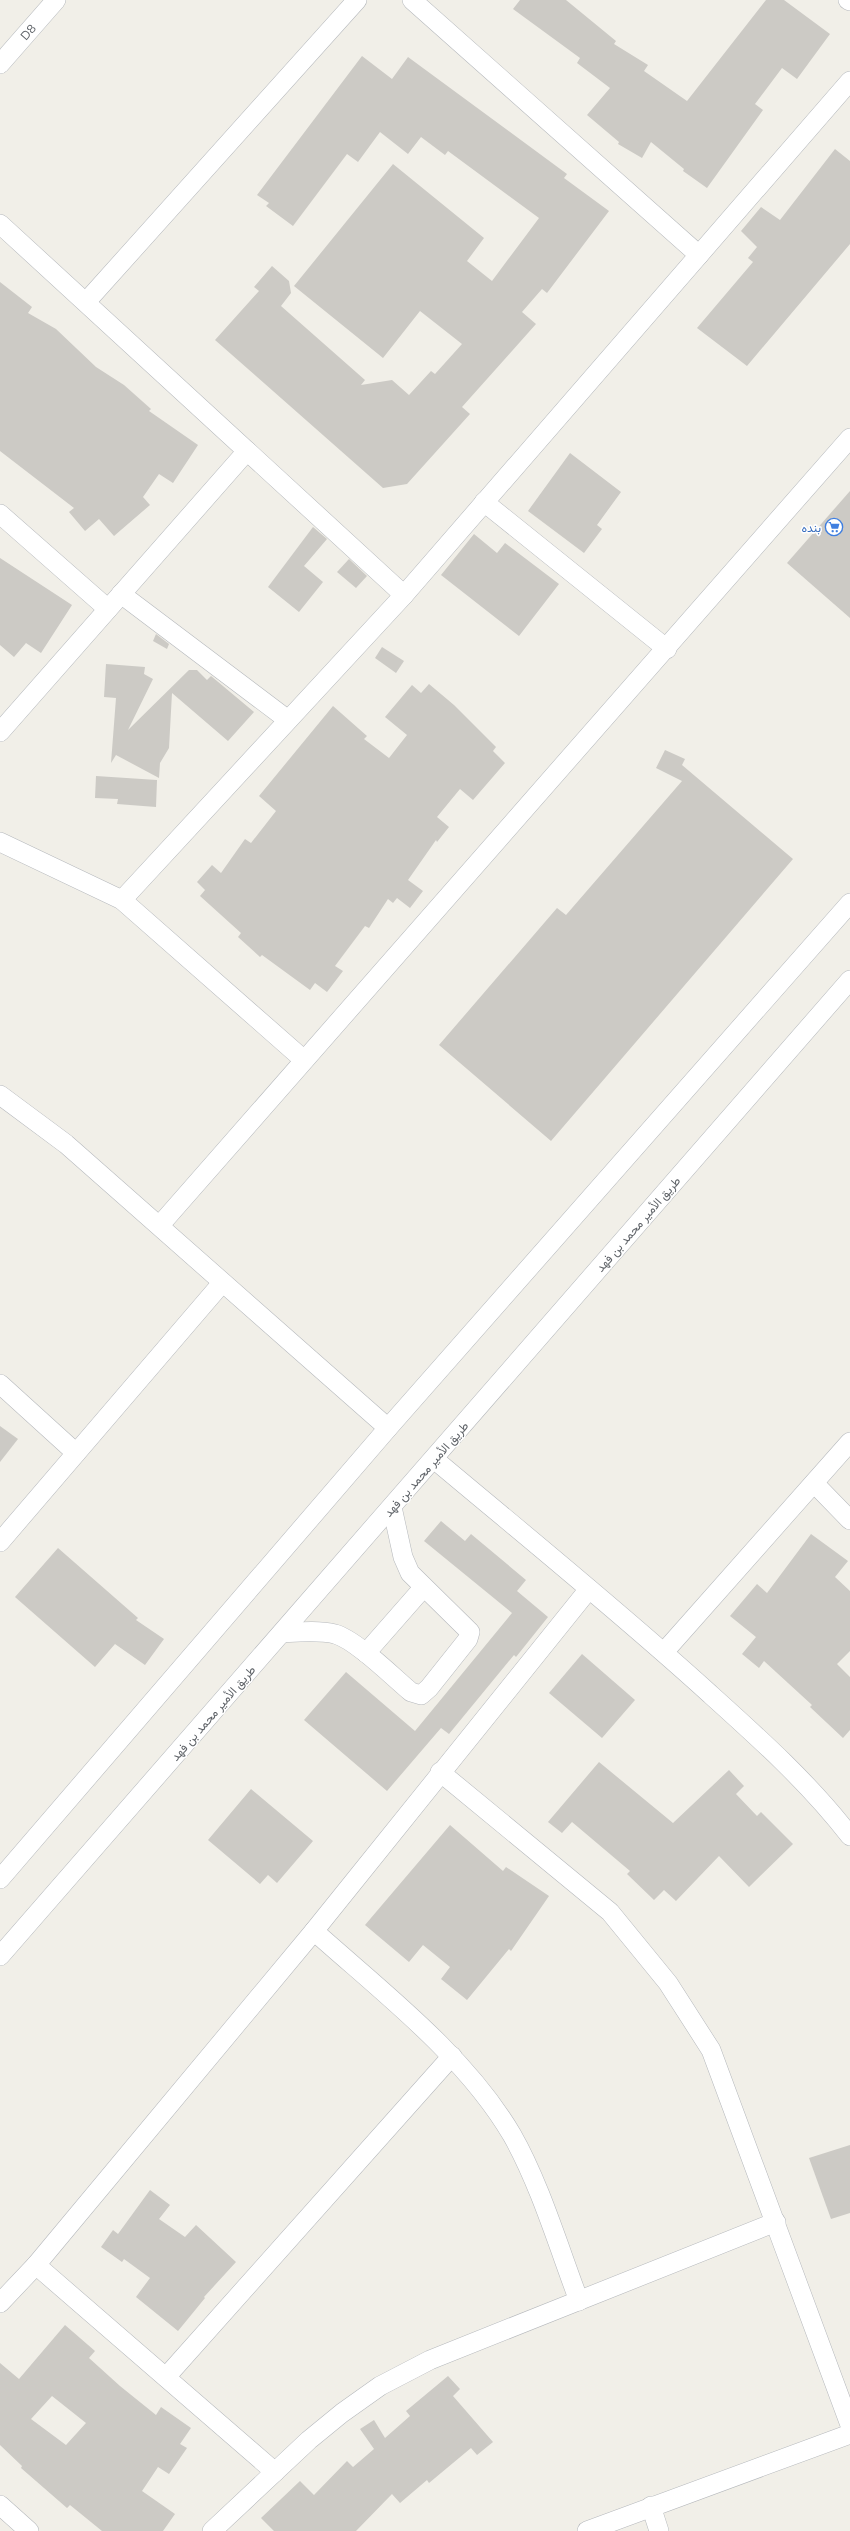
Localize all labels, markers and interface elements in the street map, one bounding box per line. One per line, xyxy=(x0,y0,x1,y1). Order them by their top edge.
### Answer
street label: D8 xyxy=(17,21,39,43)
supermarket icon: بنده xyxy=(824,517,844,537)
place label: بنده xyxy=(801,520,821,535)
street label: طريق الأمير محمد بن فهد xyxy=(593,1173,684,1275)
street label: طريق الأمير محمد بن فهد xyxy=(381,1418,472,1520)
street label: طريق الأمير محمد بن فهد xyxy=(168,1662,259,1764)

